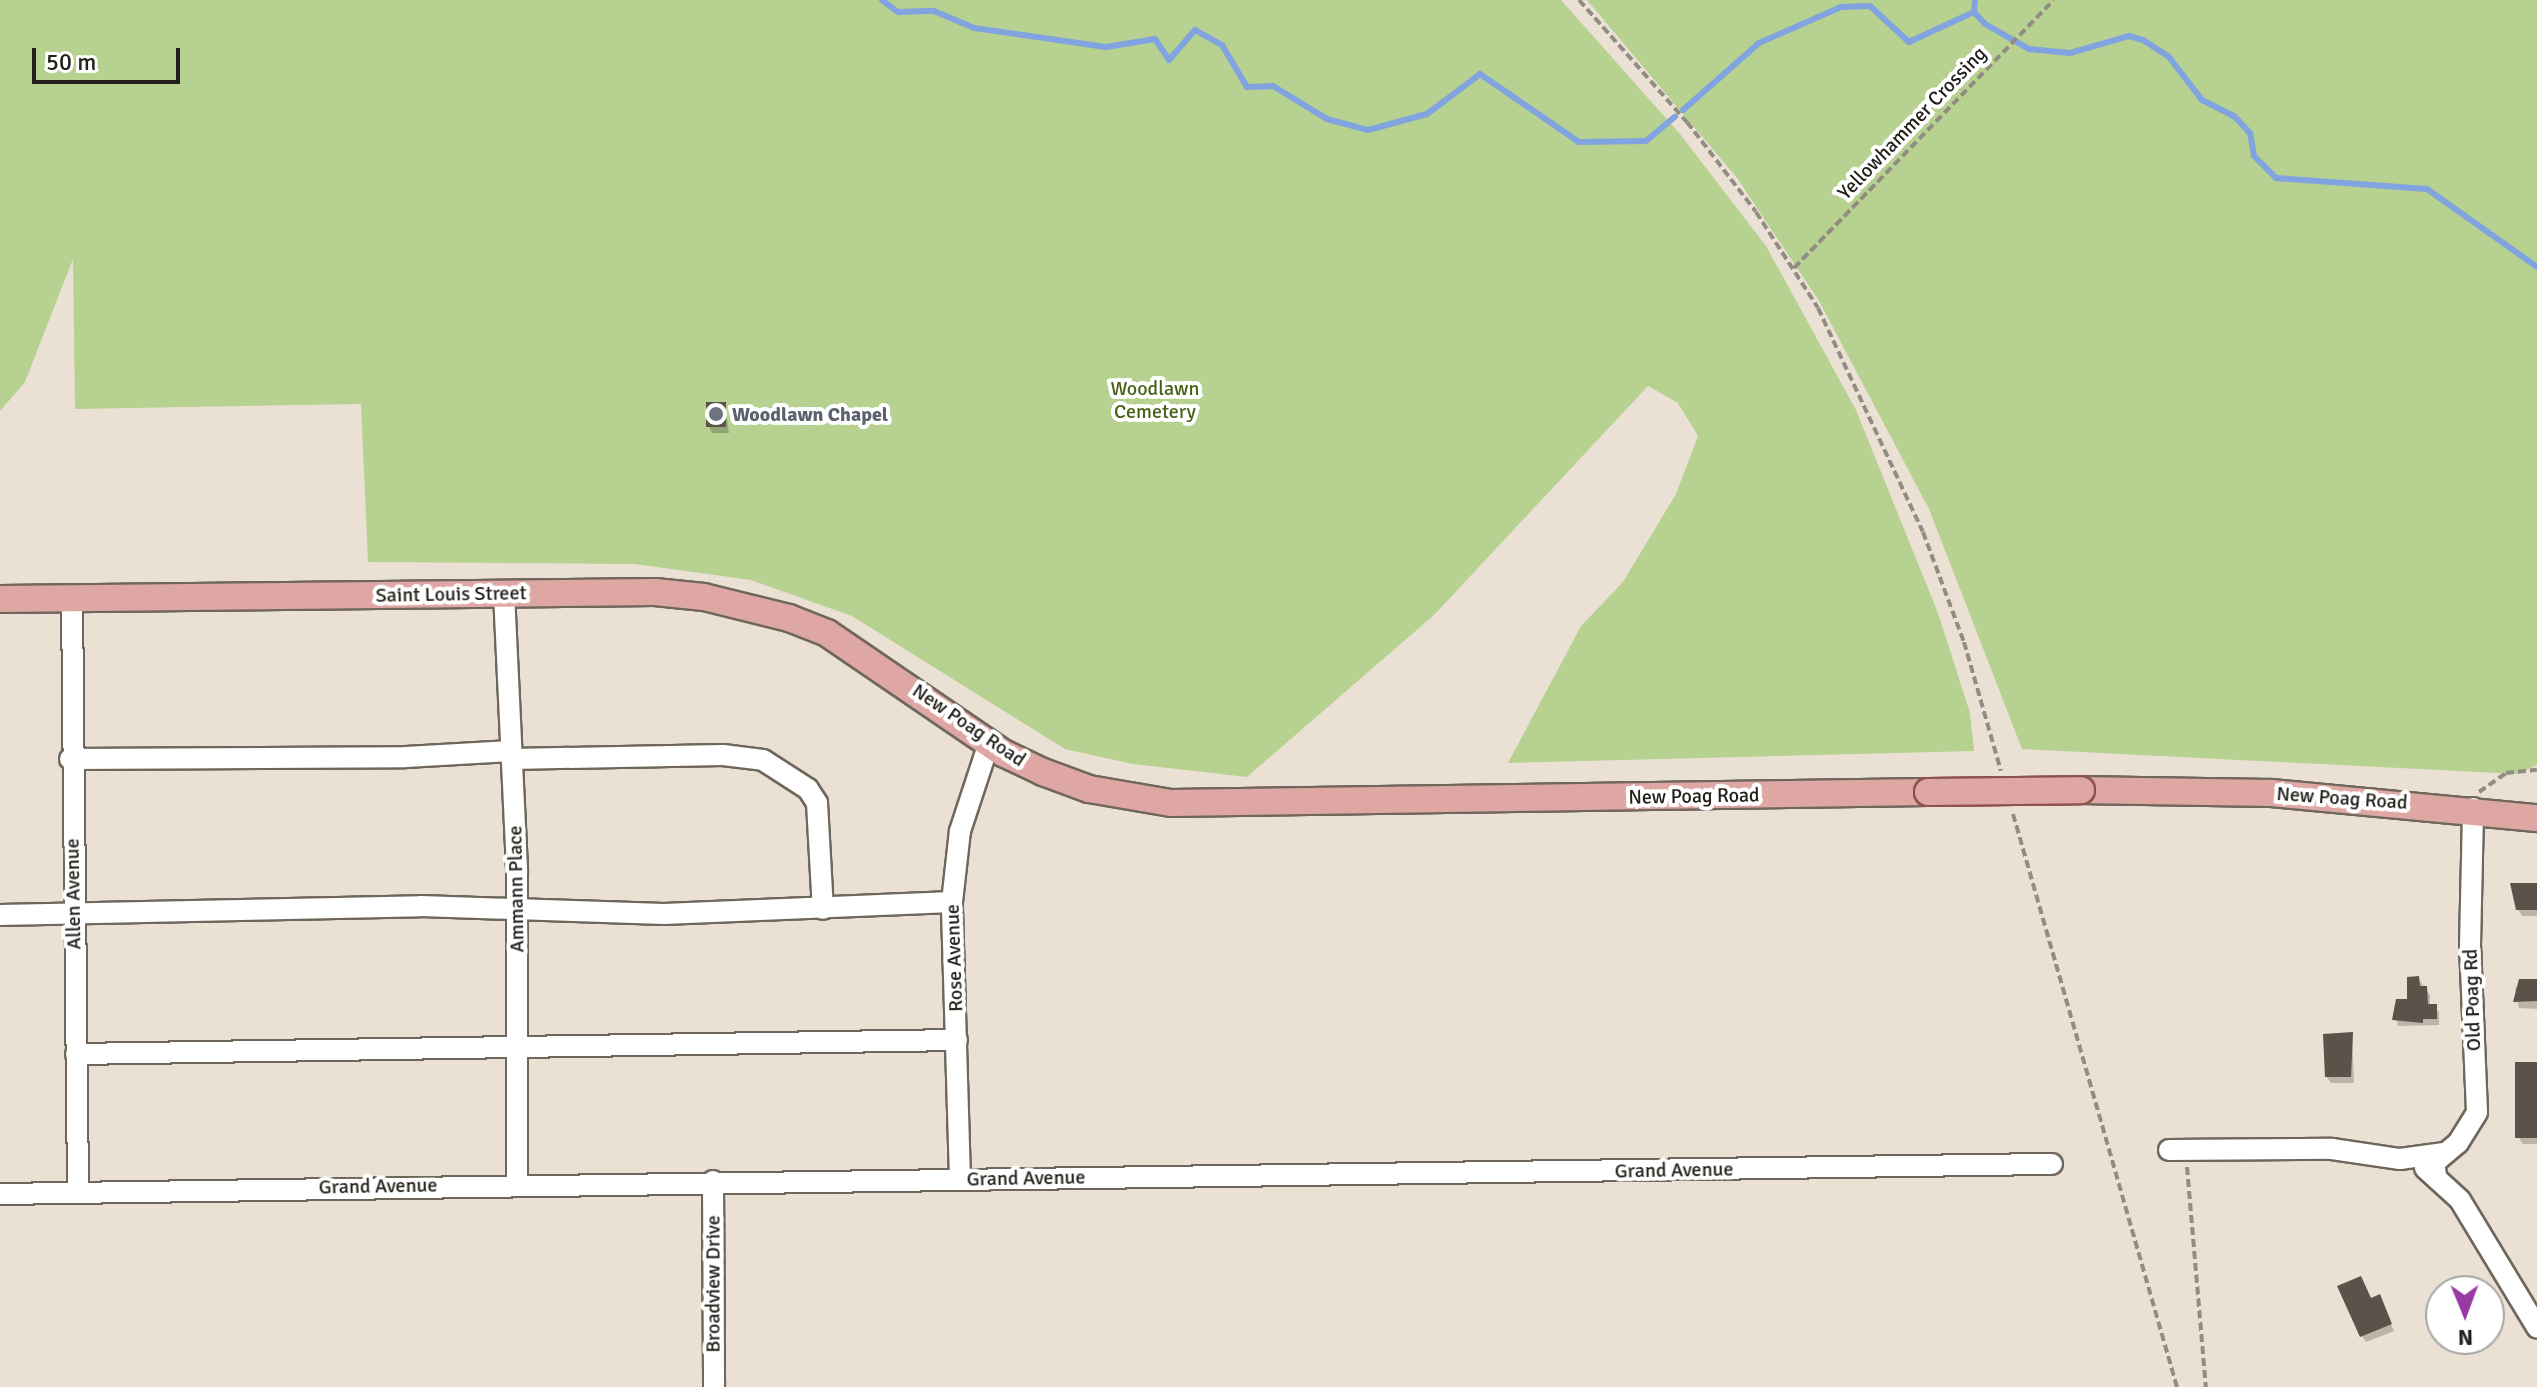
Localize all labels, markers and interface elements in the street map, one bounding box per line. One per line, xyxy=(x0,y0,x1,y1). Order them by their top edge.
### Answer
scale bar xyxy=(36,32,184,82)
street label: Yellowhammer Crossing xyxy=(1833,41,1991,205)
text: 50 m xyxy=(46,47,96,77)
park label: Woodlawn Cemetery xyxy=(1111,377,1199,424)
place label: Woodlawn Chapel xyxy=(732,402,888,426)
marker: Woodlawn Chapel xyxy=(707,405,725,423)
street label: Saint Louis Street xyxy=(375,581,527,607)
street label: New Poag Road xyxy=(908,678,1030,772)
street label: New Poag Road xyxy=(2276,781,2408,815)
street label: New Poag Road xyxy=(1628,783,1760,809)
street label: Ammann Place xyxy=(503,825,529,953)
street label: Allen Avenue xyxy=(60,838,86,950)
street label: Rose Avenue xyxy=(940,904,968,1012)
street label: Old Poag Rd xyxy=(2458,948,2486,1052)
street label: Grand Avenue xyxy=(1614,1157,1734,1183)
street label: Grand Avenue xyxy=(966,1165,1086,1191)
street label: Grand Avenue xyxy=(318,1173,438,1199)
street label: Broadview Drive xyxy=(701,1215,725,1353)
north arrow xyxy=(2425,1275,2505,1355)
text: N xyxy=(2458,1324,2473,1351)

